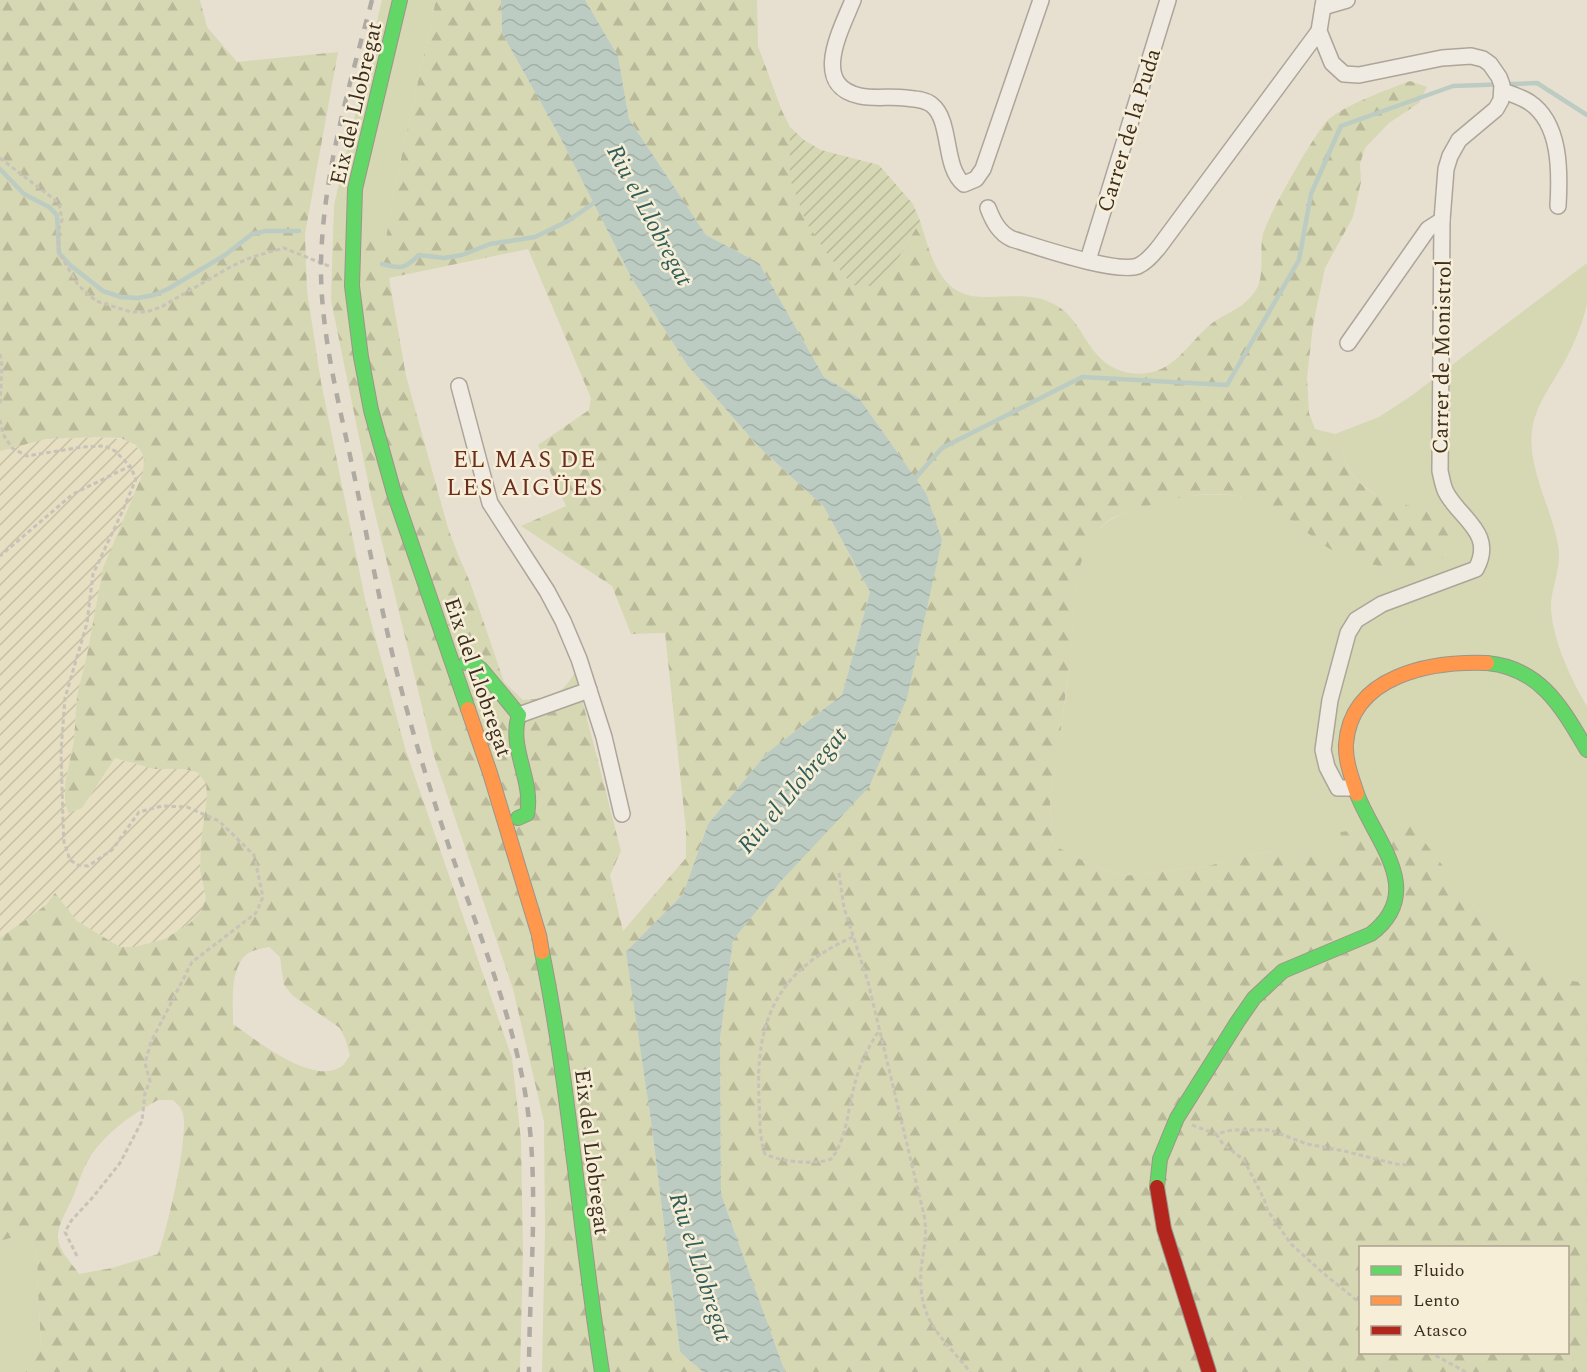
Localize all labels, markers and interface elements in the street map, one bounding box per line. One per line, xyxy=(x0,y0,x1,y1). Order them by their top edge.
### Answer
street label: Eix del Llobregat xyxy=(322,18,391,188)
street label: Carrer de la Puda xyxy=(1089,44,1170,216)
water label: Riu el Llobregat xyxy=(597,138,702,293)
street label: Carrer de Monistrol xyxy=(1424,260,1461,455)
district label: EL MAS DE LES AIGÜES xyxy=(446,442,604,506)
street label: Eix del Llobregat xyxy=(435,593,520,762)
water label: Riu el Llobregat xyxy=(729,719,857,862)
street label: Eix del Llobregat xyxy=(565,1067,618,1237)
water label: Riu el Llobregat xyxy=(659,1188,741,1347)
legend xyxy=(1359,1246,1569,1354)
text: Fluido xyxy=(1413,1257,1465,1284)
text: Lento xyxy=(1413,1287,1460,1314)
text: Atasco xyxy=(1413,1317,1467,1344)

